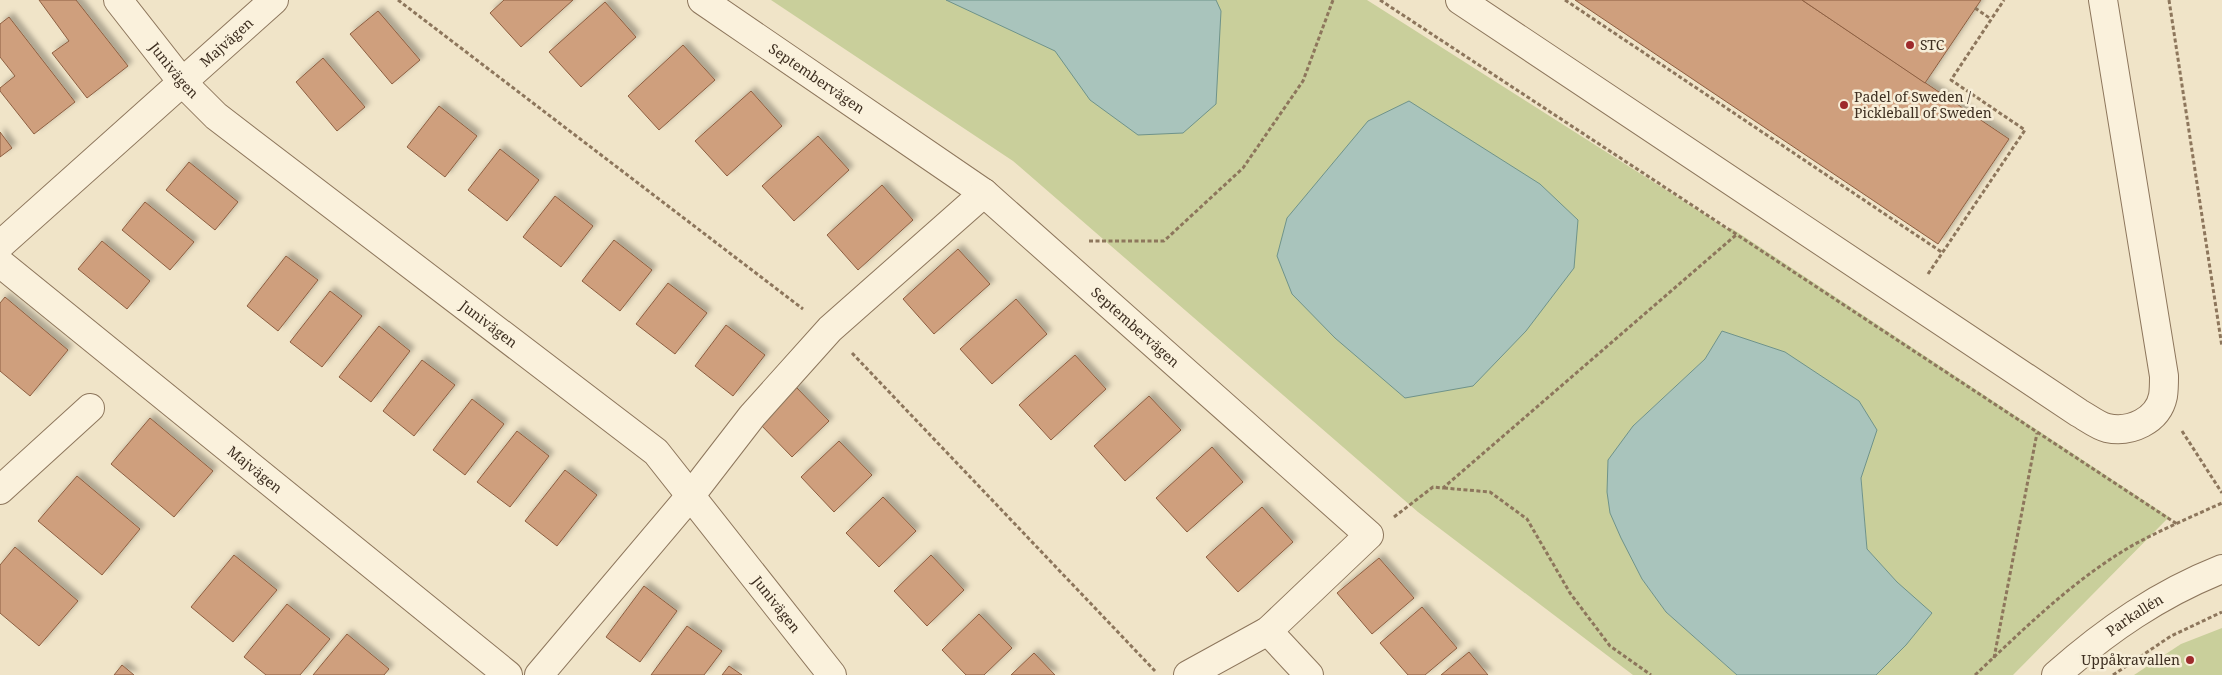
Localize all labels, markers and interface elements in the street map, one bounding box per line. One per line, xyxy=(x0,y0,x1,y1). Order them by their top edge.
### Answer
street label: Majvägen xyxy=(196,13,257,71)
place label: STC xyxy=(1920,35,1945,54)
street label: Junivägen xyxy=(145,37,203,102)
street label: Septembervägen xyxy=(765,39,869,118)
marker: STC xyxy=(1904,39,1916,51)
place label: Padel of Sweden / Pickleball of Sweden xyxy=(1854,87,1992,122)
marker: Padel of Sweden / Pickleball of Sweden xyxy=(1838,99,1850,111)
street label: Septembervägen xyxy=(1087,283,1184,371)
street label: Junivägen xyxy=(455,295,521,352)
street label: Majvägen xyxy=(224,441,286,497)
street label: Junivägen xyxy=(748,571,805,637)
street label: Parkallén xyxy=(2102,589,2166,640)
place label: Uppåkravallen xyxy=(2081,650,2180,669)
marker: Uppåkravallen xyxy=(2184,654,2196,666)

